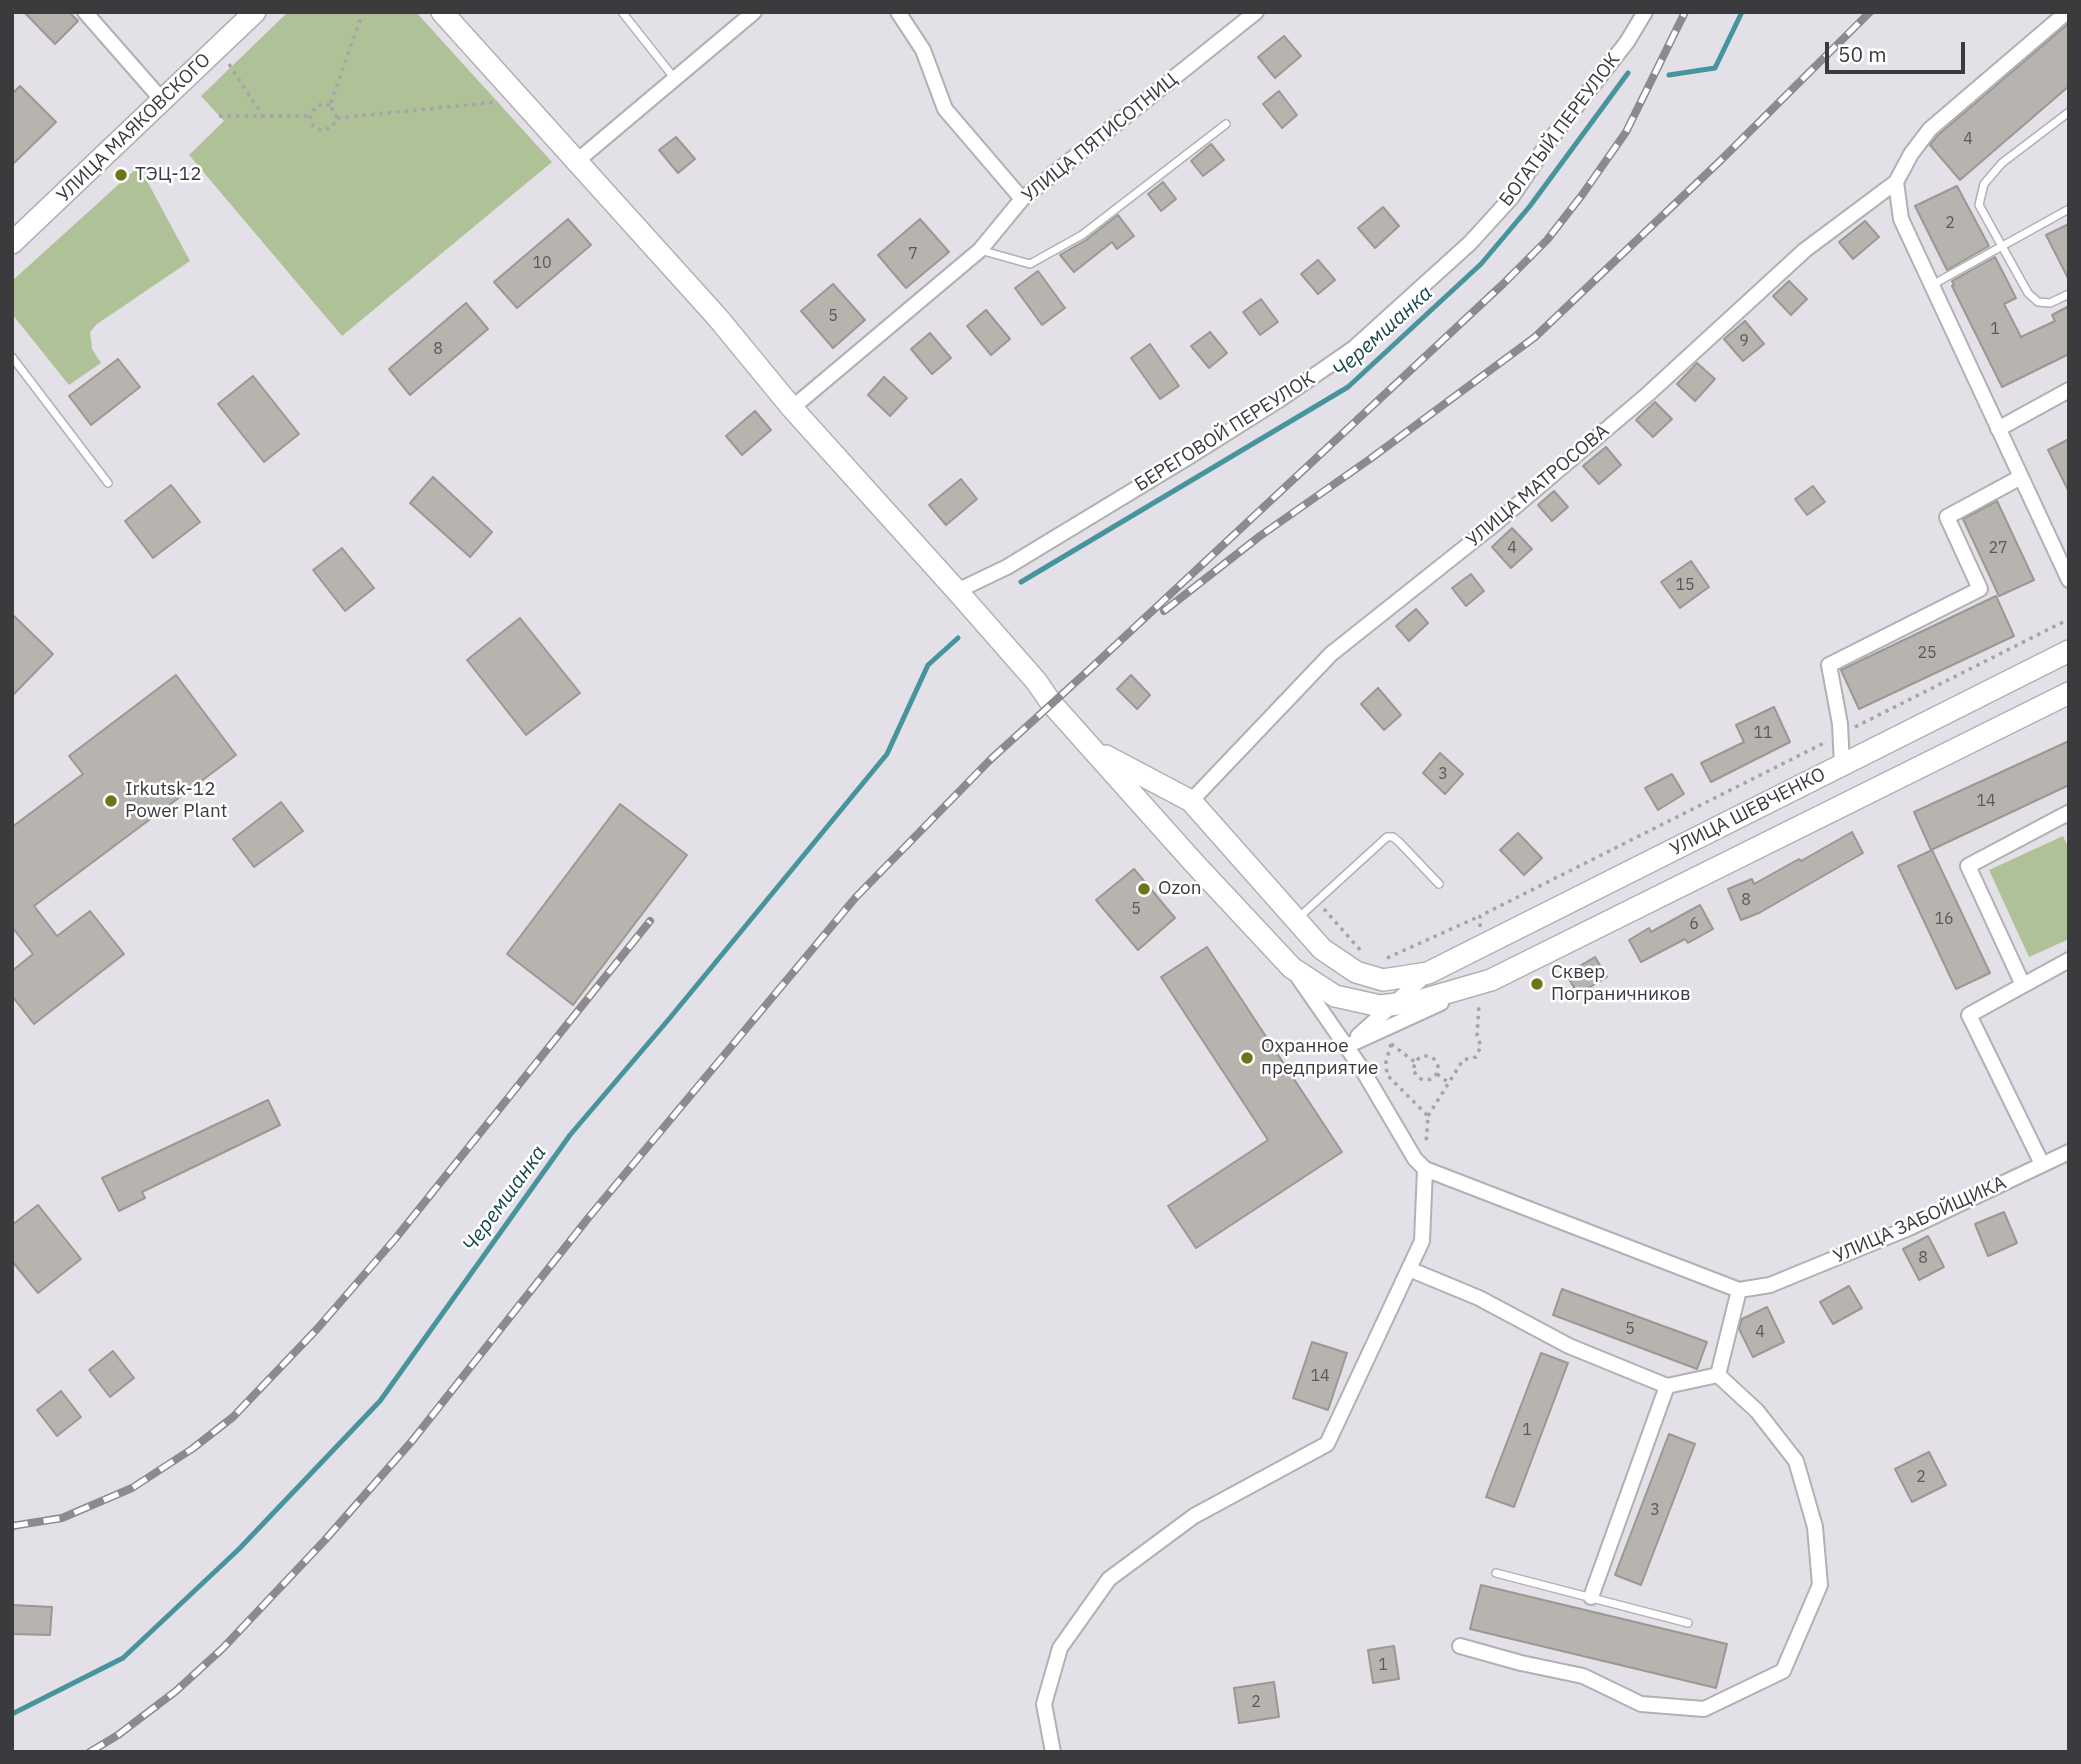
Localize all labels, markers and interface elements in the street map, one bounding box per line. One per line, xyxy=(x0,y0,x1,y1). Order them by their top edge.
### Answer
scale bar xyxy=(1829,28,1969,72)
text: 50 m xyxy=(1838,40,1887,68)
street label: УЛИЦА МАЯКОВСКОГО xyxy=(52,49,216,207)
street label: БОГАТЫЙ ПЕРЕУЛОК xyxy=(1495,49,1625,211)
street label: УЛИЦА ПЯТИСОТНИЦ xyxy=(1018,68,1182,208)
house number: 4 xyxy=(1963,129,1973,149)
place label: ТЭЦ-12 xyxy=(135,164,202,186)
marker: ТЭЦ-12 xyxy=(113,167,129,183)
house number: 2 xyxy=(1945,213,1955,233)
house number: 7 xyxy=(908,244,918,264)
house number: 10 xyxy=(532,253,552,273)
water label: Черемшанка xyxy=(1328,281,1438,383)
house number: 5 xyxy=(828,306,838,326)
house number: 1 xyxy=(1990,319,2000,339)
house number: 9 xyxy=(1739,331,1749,351)
house number: 8 xyxy=(433,339,443,359)
street label: БЕРЕГОВОЙ ПЕРЕУЛОК xyxy=(1131,367,1319,497)
street label: УЛИЦА МАТРОСОВА xyxy=(1462,420,1614,552)
house number: 4 xyxy=(1507,538,1517,558)
house number: 27 xyxy=(1988,538,2008,558)
house number: 15 xyxy=(1675,575,1695,595)
house number: 25 xyxy=(1917,643,1937,663)
house number: 11 xyxy=(1753,723,1773,743)
street label: УЛИЦА ШЕВЧЕНКО xyxy=(1667,763,1829,861)
house number: 3 xyxy=(1438,764,1448,784)
place label: Irkutsk-12 Power Plant xyxy=(125,779,227,823)
house number: 14 xyxy=(1976,791,1996,811)
marker: Irkutsk-12 Power Plant xyxy=(103,793,119,809)
place label: Ozon xyxy=(1158,878,1202,900)
marker: Ozon xyxy=(1136,881,1152,897)
house number: 8 xyxy=(1741,890,1751,910)
house number: 5 xyxy=(1131,899,1141,919)
house number: 16 xyxy=(1934,909,1954,929)
house number: 6 xyxy=(1689,914,1699,934)
place label: Сквер Пограничников xyxy=(1551,962,1691,1006)
marker: Сквер Пограничников xyxy=(1529,976,1545,992)
place label: Охранное предприятие xyxy=(1261,1036,1378,1080)
marker: Охранное предприятие xyxy=(1239,1050,1255,1066)
water label: Черемшанка xyxy=(458,1141,552,1257)
street label: УЛИЦА ЗАБОЙЩИКА xyxy=(1830,1172,2010,1268)
house number: 8 xyxy=(1918,1248,1928,1268)
house number: 5 xyxy=(1625,1319,1635,1339)
house number: 4 xyxy=(1755,1322,1765,1342)
house number: 14 xyxy=(1310,1366,1330,1386)
house number: 1 xyxy=(1522,1420,1532,1440)
house number: 2 xyxy=(1916,1467,1926,1487)
house number: 3 xyxy=(1650,1500,1660,1520)
house number: 1 xyxy=(1378,1655,1388,1675)
house number: 2 xyxy=(1251,1692,1261,1712)

